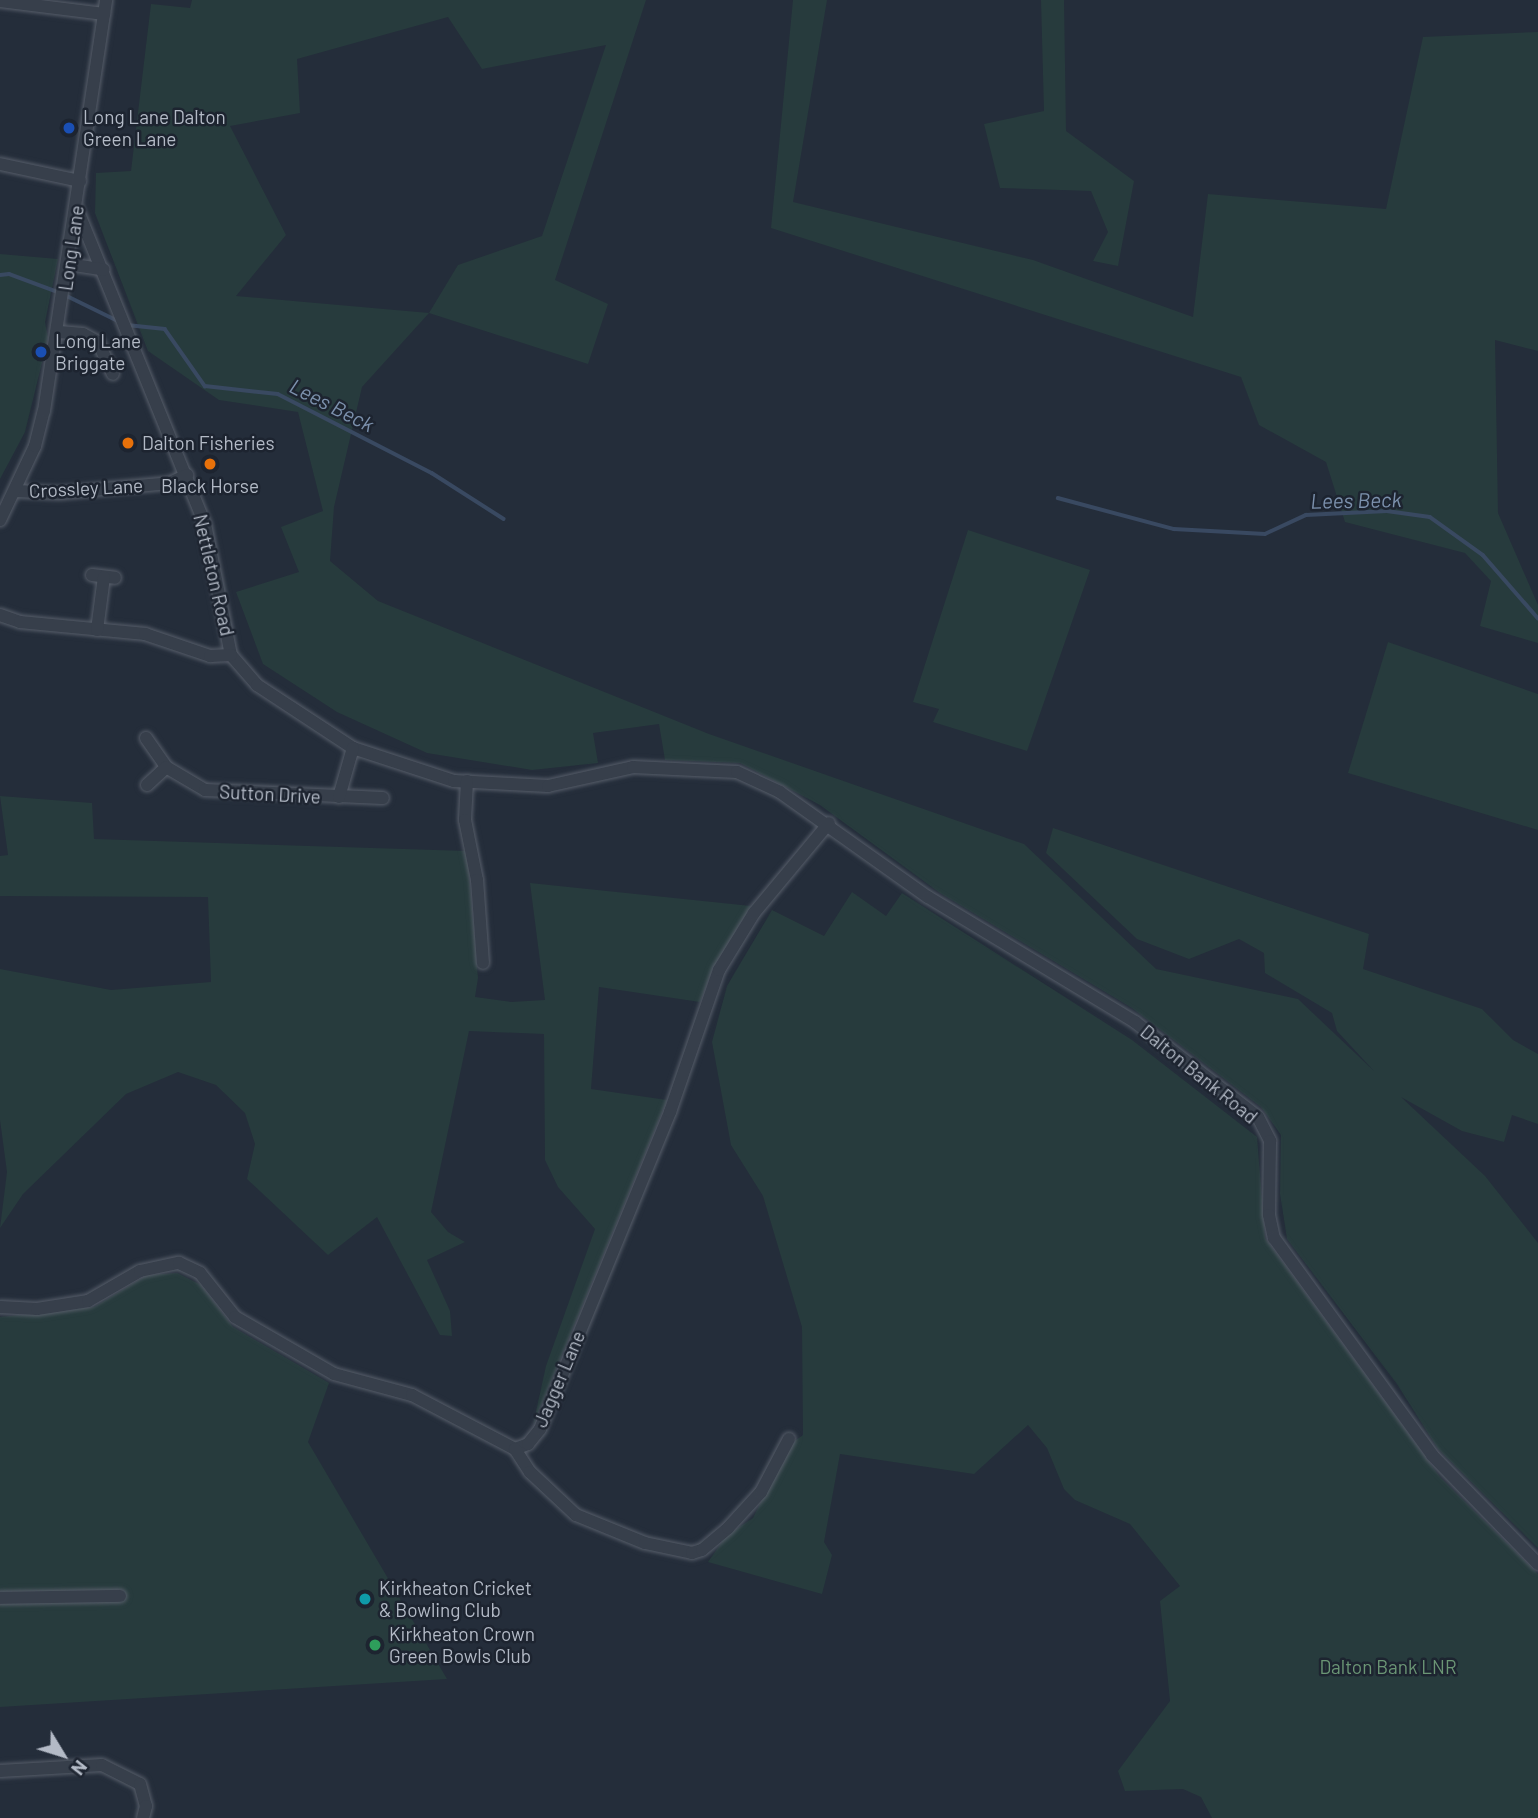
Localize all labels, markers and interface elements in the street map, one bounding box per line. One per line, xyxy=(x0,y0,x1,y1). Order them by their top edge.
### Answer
place label: Long Lane Dalton Green Lane xyxy=(83,106,226,150)
marker: Long Lane Dalton Green Lane xyxy=(61,120,77,136)
street label: Long Lane xyxy=(54,204,88,292)
place label: Long Lane Briggate xyxy=(55,330,141,374)
marker: Long Lane Briggate xyxy=(33,344,49,360)
water label: Lees Beck xyxy=(286,373,378,437)
place label: Dalton Fisheries xyxy=(142,432,275,454)
marker: Dalton Fisheries xyxy=(120,435,136,451)
marker: Black Horse xyxy=(202,456,218,472)
street label: Crossley Lane xyxy=(28,474,144,502)
place label: Black Horse xyxy=(161,475,259,497)
water label: Lees Beck xyxy=(1310,487,1402,513)
street label: Nettleton Road xyxy=(189,512,239,638)
street label: Sutton Drive xyxy=(219,780,321,808)
street label: Dalton Bank Road xyxy=(1136,1020,1262,1128)
street label: Jagger Lane xyxy=(528,1327,590,1431)
place label: Kirkheaton Cricket & Bowling Club xyxy=(379,1577,532,1621)
marker: Kirkheaton Cricket & Bowling Club xyxy=(357,1591,373,1607)
place label: Kirkheaton Crown Green Bowls Club xyxy=(389,1623,535,1667)
marker: Kirkheaton Crown Green Bowls Club xyxy=(367,1637,383,1653)
park label: Dalton Bank LNR xyxy=(1319,1656,1457,1678)
north arrow xyxy=(28,1720,98,1790)
text: N xyxy=(67,1756,93,1780)

